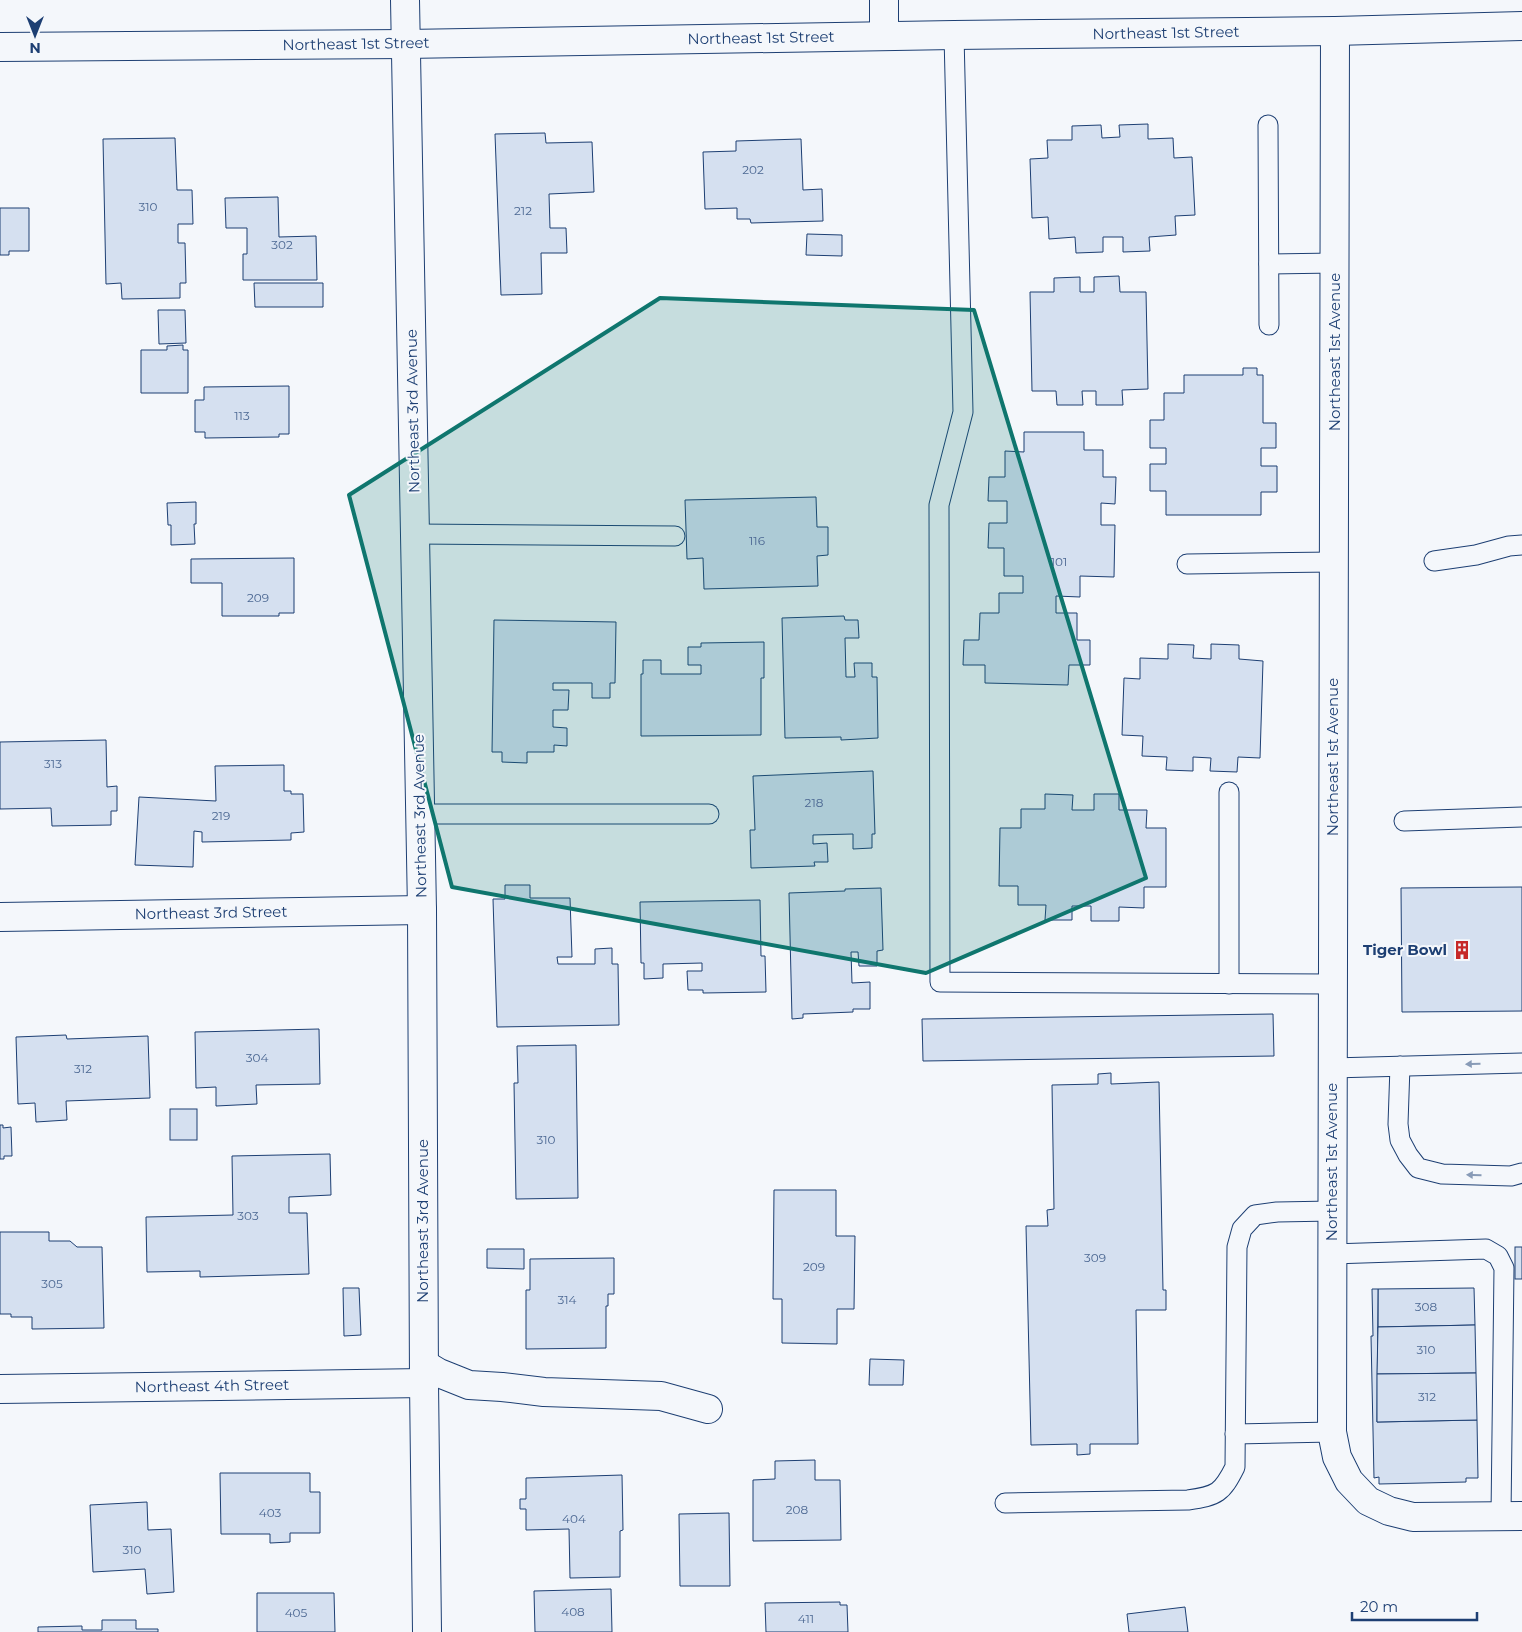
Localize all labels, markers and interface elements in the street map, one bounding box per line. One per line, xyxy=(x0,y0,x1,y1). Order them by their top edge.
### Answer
north arrow xyxy=(10,10,60,60)
street label: Northeast 1st Street xyxy=(1092,22,1240,43)
street label: Northeast 1st Street xyxy=(687,27,835,48)
street label: Northeast 1st Street xyxy=(282,33,430,54)
text: N xyxy=(29,39,41,57)
house number: 202 xyxy=(742,162,764,177)
house number: 310 xyxy=(138,199,158,214)
house number: 212 xyxy=(514,203,532,218)
house number: 302 xyxy=(271,237,293,252)
street label: Northeast 1st Avenue xyxy=(1325,273,1344,431)
street label: Northeast 3rd Avenue xyxy=(402,329,423,493)
house number: 113 xyxy=(234,408,250,423)
house number: 116 xyxy=(749,533,765,548)
house number: 101 xyxy=(1051,554,1067,569)
house number: 209 xyxy=(247,590,269,605)
street label: Northeast 1st Avenue xyxy=(1323,678,1342,836)
street label: Northeast 3rd Avenue xyxy=(409,734,430,898)
house number: 313 xyxy=(44,756,62,771)
house number: 218 xyxy=(805,795,824,810)
house number: 219 xyxy=(212,808,230,823)
street label: Northeast 3rd Street xyxy=(134,902,288,923)
building icon: Tiger Bowl xyxy=(1451,939,1473,961)
place label: Tiger Bowl xyxy=(1363,940,1447,959)
house number: 304 xyxy=(246,1050,268,1065)
house number: 312 xyxy=(74,1061,92,1076)
one-way arrow xyxy=(1465,1061,1481,1069)
street label: Northeast 1st Avenue xyxy=(1322,1083,1341,1241)
house number: 310 xyxy=(536,1132,556,1147)
street label: Northeast 3rd Avenue xyxy=(413,1139,432,1303)
one-way arrow xyxy=(1465,1170,1481,1178)
house number: 303 xyxy=(237,1208,259,1223)
house number: 309 xyxy=(1084,1250,1106,1265)
house number: 209 xyxy=(803,1259,825,1274)
house number: 305 xyxy=(41,1276,63,1291)
house number: 314 xyxy=(557,1292,577,1307)
house number: 308 xyxy=(1415,1299,1438,1314)
house number: 310 xyxy=(1416,1342,1436,1357)
street label: Northeast 4th Street xyxy=(135,1375,289,1396)
house number: 312 xyxy=(1418,1389,1436,1404)
house number: 208 xyxy=(786,1502,809,1517)
house number: 403 xyxy=(259,1505,281,1520)
house number: 404 xyxy=(562,1511,586,1526)
house number: 310 xyxy=(122,1542,142,1557)
scale bar xyxy=(1352,1590,1477,1622)
text: 20 m xyxy=(1360,1597,1398,1616)
house number: 408 xyxy=(561,1604,585,1619)
house number: 405 xyxy=(285,1605,308,1620)
house number: 411 xyxy=(798,1611,814,1626)

